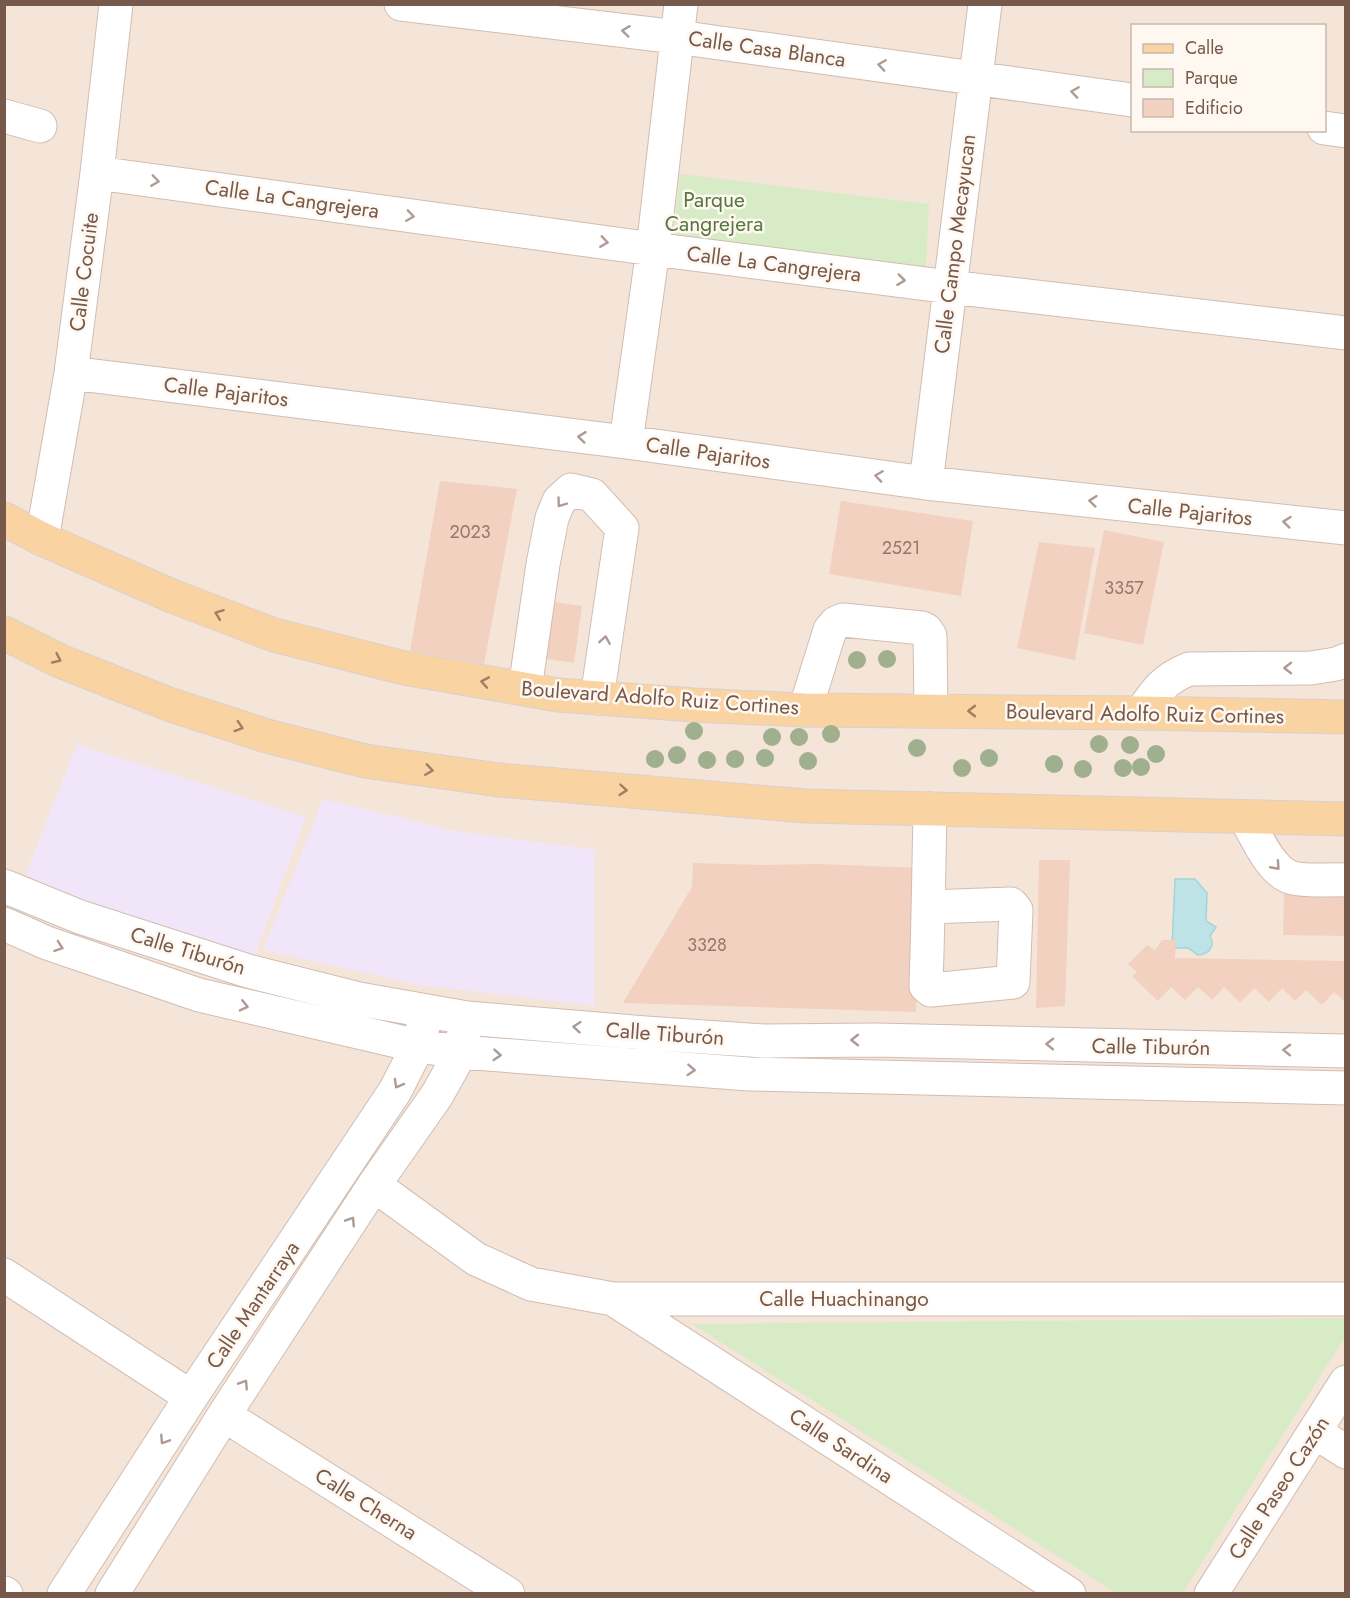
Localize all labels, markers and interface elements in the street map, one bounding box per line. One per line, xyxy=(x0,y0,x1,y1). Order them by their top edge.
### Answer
street label: Calle Casa Blanca xyxy=(686,23,848,75)
legend xyxy=(1131,24,1326,132)
one-way arrow xyxy=(621,25,630,38)
text: Calle xyxy=(1185,35,1224,61)
one-way arrow xyxy=(877,59,886,71)
text: Parque xyxy=(1185,65,1238,91)
one-way arrow xyxy=(1070,86,1079,98)
text: Edificio xyxy=(1185,95,1243,121)
street label: Calle Campo Mecayucan xyxy=(927,132,983,356)
street label: Calle La Cangrejera xyxy=(203,172,381,226)
one-way arrow xyxy=(150,174,159,186)
park label: Parque Cangrejera xyxy=(665,185,763,239)
one-way arrow xyxy=(406,209,415,221)
street label: Calle Cocuite xyxy=(62,211,106,333)
one-way arrow xyxy=(599,235,608,248)
street label: Calle La Cangrejera xyxy=(685,238,863,290)
one-way arrow xyxy=(897,274,906,286)
street label: Calle Pajaritos xyxy=(162,369,290,415)
street label: Calle Pajaritos xyxy=(644,429,772,477)
one-way arrow xyxy=(577,431,586,443)
one-way arrow xyxy=(874,471,884,483)
street label: Calle Pajaritos xyxy=(1126,491,1254,533)
one-way arrow xyxy=(1089,495,1098,508)
one-way arrow xyxy=(557,496,568,507)
one-way arrow xyxy=(1283,516,1292,529)
house number: 2023 xyxy=(449,519,491,545)
house number: 2521 xyxy=(882,535,920,561)
house number: 3357 xyxy=(1104,575,1144,601)
one-way arrow xyxy=(215,609,226,621)
one-way arrow xyxy=(599,635,611,644)
one-way arrow xyxy=(50,651,61,663)
one-way arrow xyxy=(1284,662,1293,674)
street label: Boulevard Adolfo Ruiz Cortines xyxy=(520,673,800,723)
one-way arrow xyxy=(480,676,490,689)
street label: Boulevard Adolfo Ruiz Cortines xyxy=(1006,697,1284,731)
one-way arrow xyxy=(968,705,977,717)
one-way arrow xyxy=(233,720,244,732)
one-way arrow xyxy=(425,763,434,775)
one-way arrow xyxy=(619,783,628,796)
one-way arrow xyxy=(1269,859,1280,870)
street label: Calle Tiburón xyxy=(127,919,249,983)
house number: 3328 xyxy=(687,932,727,958)
one-way arrow xyxy=(53,939,63,952)
one-way arrow xyxy=(239,998,249,1011)
street label: Calle Tiburón xyxy=(605,1015,725,1053)
one-way arrow xyxy=(572,1021,581,1034)
street label: Calle Tiburón xyxy=(1091,1031,1211,1063)
one-way arrow xyxy=(851,1034,860,1046)
one-way arrow xyxy=(1046,1038,1055,1051)
one-way arrow xyxy=(1283,1044,1292,1056)
one-way arrow xyxy=(492,1048,501,1061)
one-way arrow xyxy=(687,1063,696,1076)
one-way arrow xyxy=(394,1078,405,1089)
one-way arrow xyxy=(343,1216,354,1227)
street label: Calle Mantarraya xyxy=(199,1235,307,1375)
street label: Calle Huachinango xyxy=(759,1284,929,1314)
one-way arrow xyxy=(237,1380,249,1390)
street label: Calle Sardina xyxy=(783,1401,899,1491)
street label: Calle Paseo Cazón xyxy=(1221,1410,1337,1566)
one-way arrow xyxy=(160,1433,171,1444)
street label: Calle Cherna xyxy=(309,1461,423,1547)

